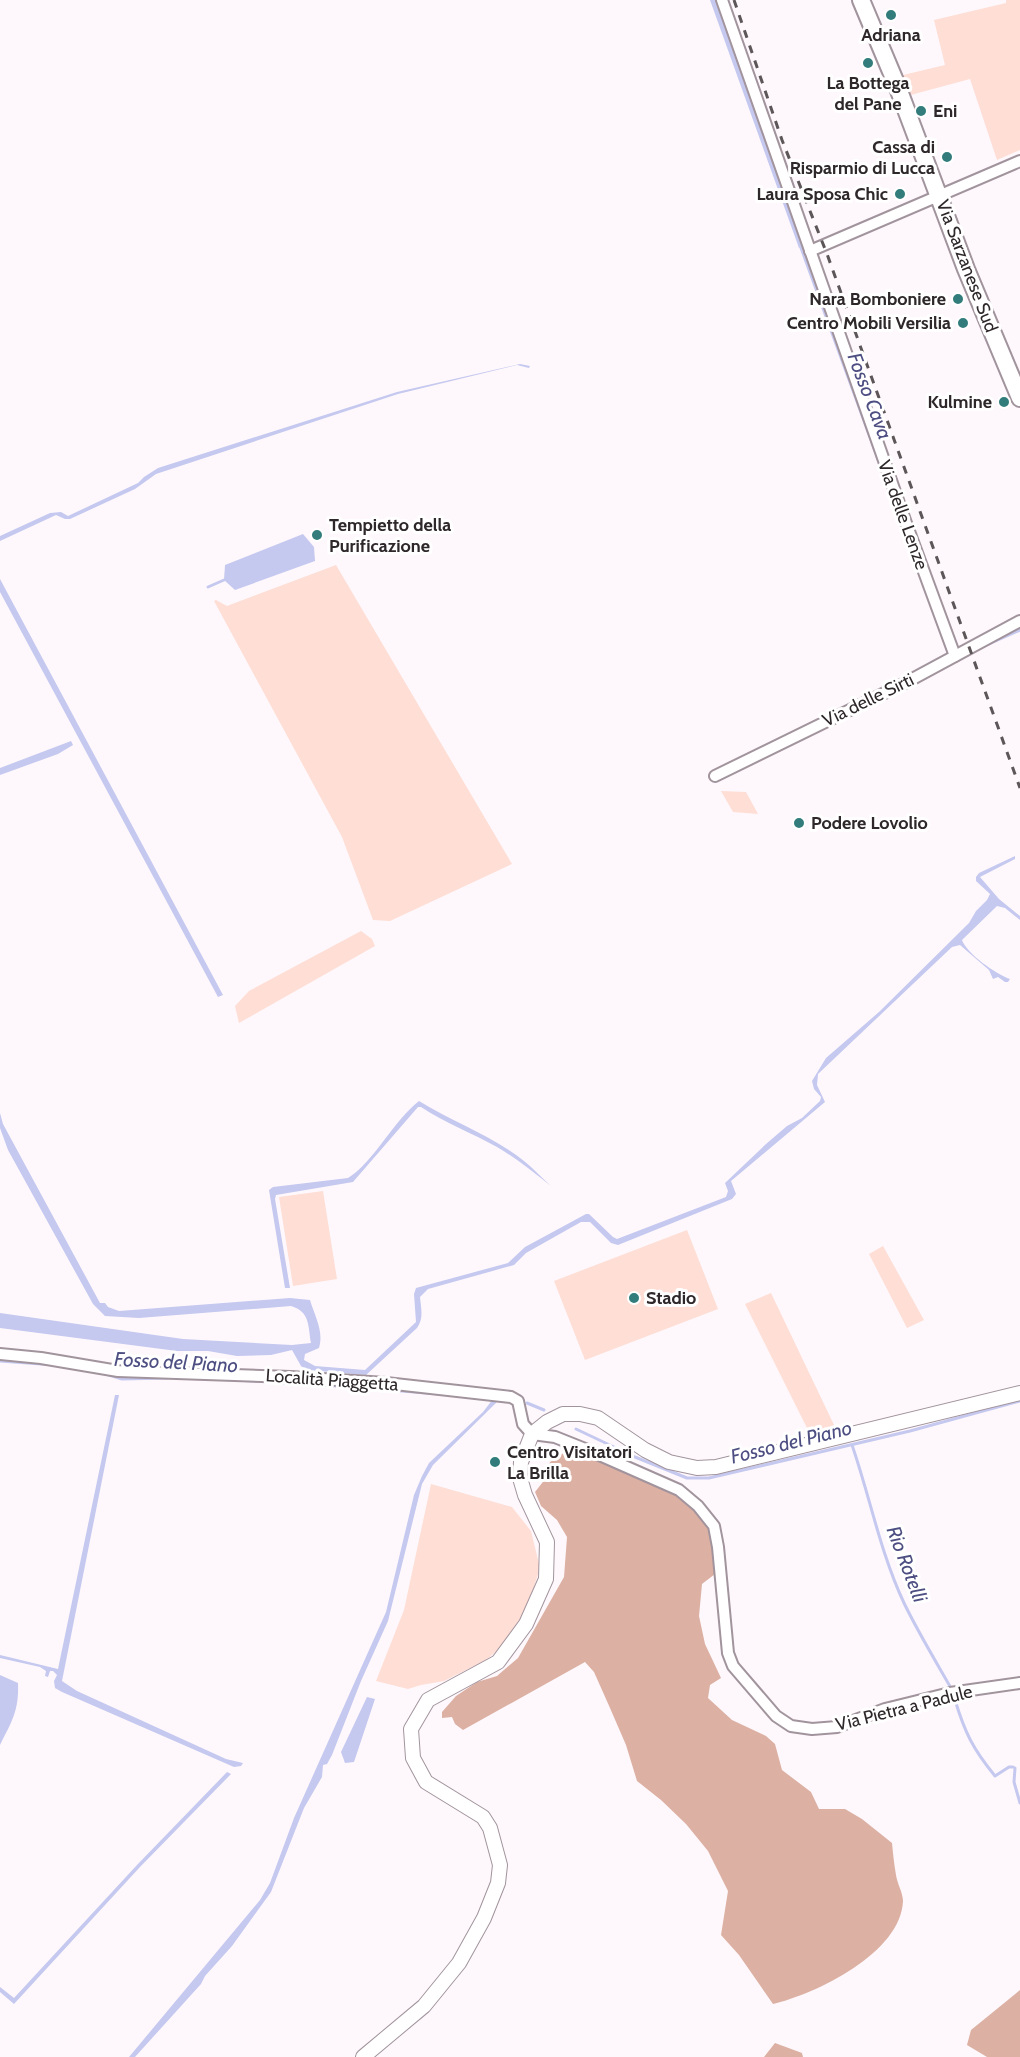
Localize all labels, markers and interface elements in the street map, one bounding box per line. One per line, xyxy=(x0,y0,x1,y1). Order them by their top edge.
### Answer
marker: Adriana xyxy=(884,8,898,22)
place label: Adriana xyxy=(861,24,921,46)
marker: La Bottega del Pane xyxy=(861,56,875,70)
place label: La Bottega del Pane xyxy=(826,72,910,115)
place label: Eni xyxy=(933,100,957,122)
marker: Eni xyxy=(914,104,928,118)
place label: Cassa di Risparmio di Lucca xyxy=(790,136,935,179)
marker: Cassa di Risparmio di Lucca xyxy=(940,150,954,164)
place label: Laura Sposa Chic xyxy=(756,183,888,205)
marker: Laura Sposa Chic xyxy=(893,187,907,201)
street label: Via Sarzanese Sud xyxy=(932,197,1002,335)
place label: Nara Bomboniere xyxy=(809,288,946,310)
marker: Nara Bomboniere xyxy=(951,292,965,306)
place label: Centro Mobili Versilia xyxy=(787,312,951,334)
marker: Centro Mobili Versilia xyxy=(956,316,970,330)
water label: Fosso Cava xyxy=(843,349,897,443)
place label: Kulmine xyxy=(927,391,992,413)
marker: Kulmine xyxy=(997,395,1011,409)
street label: Via delle Lenze xyxy=(873,457,933,573)
place label: Tempietto della Purificazione xyxy=(329,514,451,557)
marker: Tempietto della Purificazione xyxy=(310,528,324,542)
street label: Via delle Sirti xyxy=(819,668,917,732)
place label: Podere Lovolio xyxy=(811,812,928,834)
marker: Podere Lovolio xyxy=(792,816,806,830)
place label: Stadio xyxy=(646,1287,696,1309)
marker: Stadio xyxy=(627,1291,641,1305)
water label: Fosso del Piano xyxy=(113,1347,239,1377)
street label: Località Piaggetta xyxy=(265,1364,399,1396)
water label: Fosso del Piano xyxy=(728,1415,854,1469)
place label: Centro Visitatori La Brilla xyxy=(507,1441,632,1484)
marker: Centro Visitatori La Brilla xyxy=(488,1455,502,1469)
water label: Rio Rotelli xyxy=(881,1522,933,1606)
street label: Via Pietra a Padule xyxy=(833,1680,975,1736)

